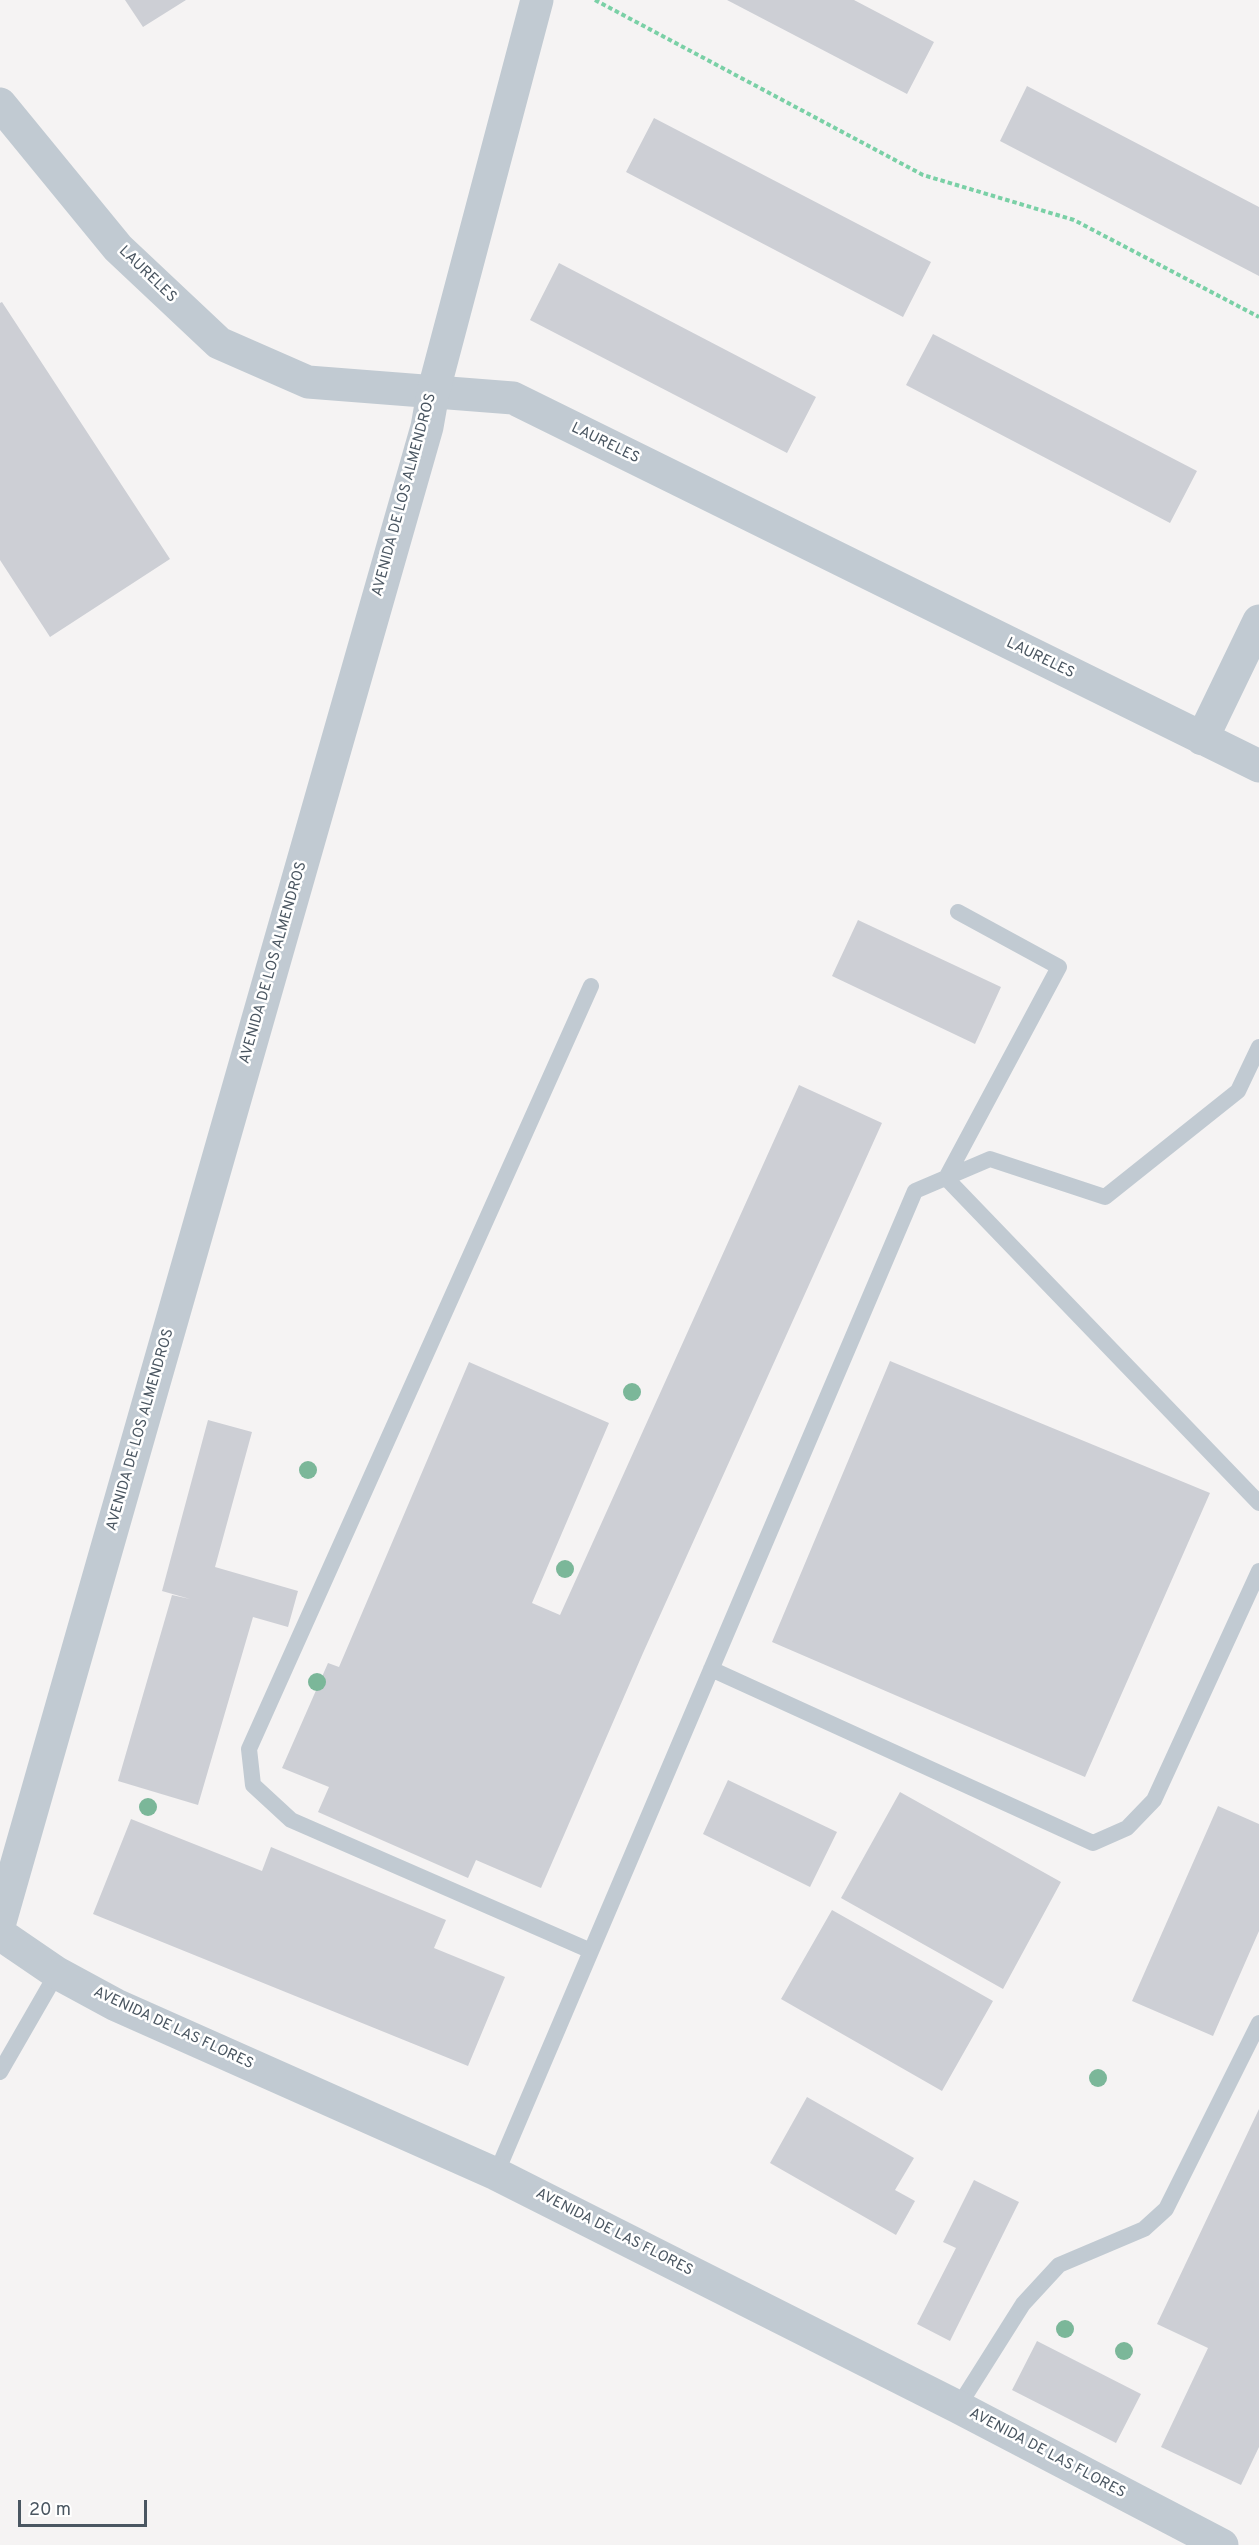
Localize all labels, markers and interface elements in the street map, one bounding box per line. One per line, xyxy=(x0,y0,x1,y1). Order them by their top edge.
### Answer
street label: LAURELES xyxy=(114,243,180,307)
street label: AVENIDA DE LOS ALMENDROS xyxy=(369,391,441,599)
street label: LAURELES xyxy=(568,420,642,468)
street label: LAURELES xyxy=(1003,635,1077,683)
street label: AVENIDA DE LOS ALMENDROS xyxy=(236,860,312,1066)
street label: AVENIDA DE LOS ALMENDROS xyxy=(103,1327,179,1533)
street label: AVENIDA DE LAS FLORES xyxy=(90,1984,256,2074)
street label: AVENIDA DE LAS FLORES xyxy=(532,2185,696,2281)
street label: AVENIDA DE LAS FLORES xyxy=(966,2405,1128,2503)
scale bar xyxy=(21,2488,150,2526)
text: 20 m xyxy=(29,2499,71,2522)

